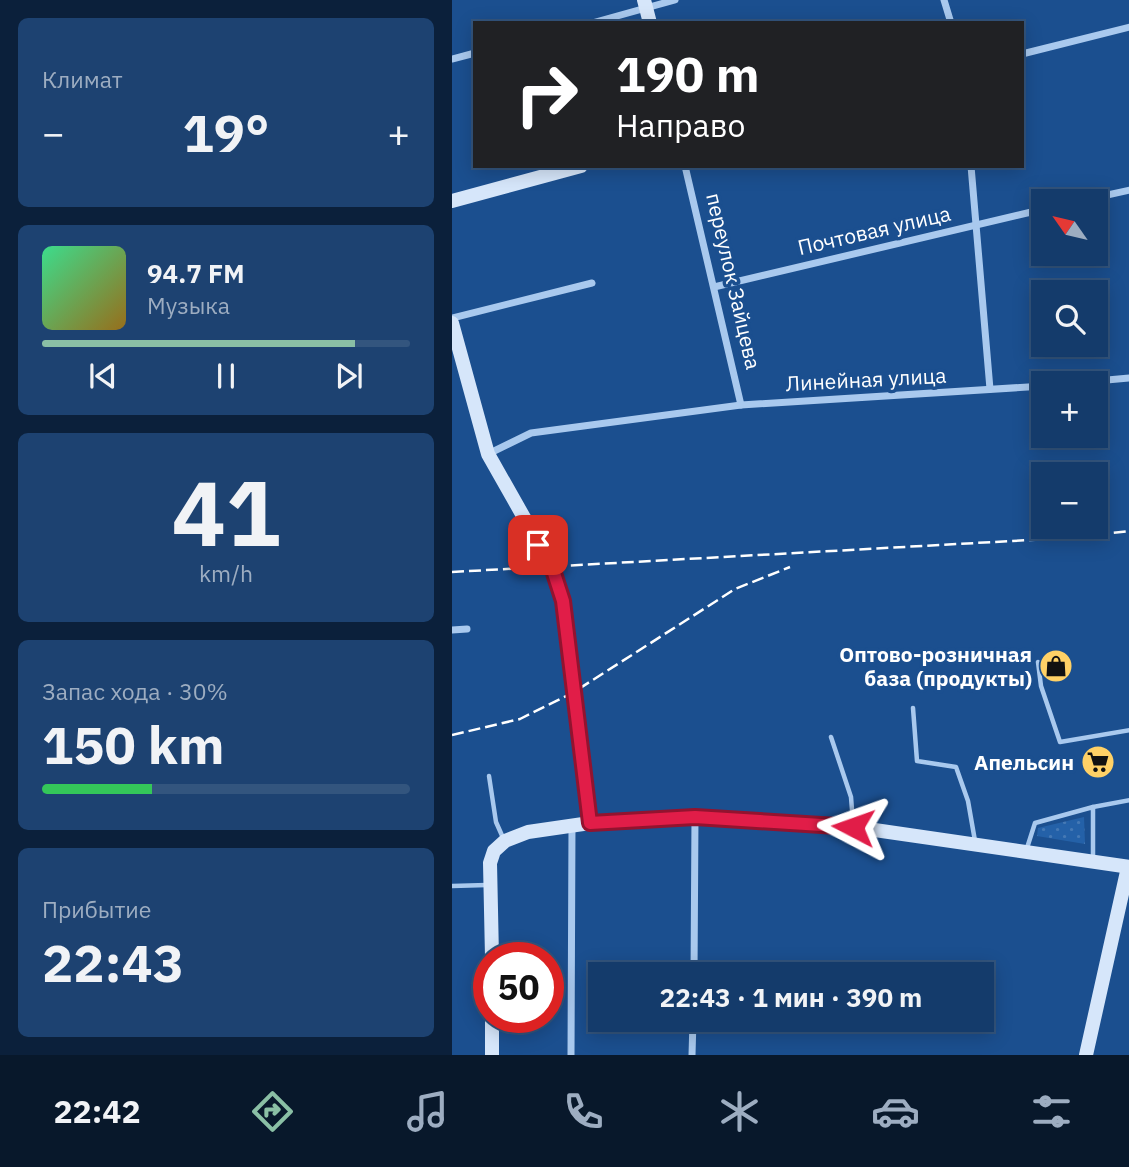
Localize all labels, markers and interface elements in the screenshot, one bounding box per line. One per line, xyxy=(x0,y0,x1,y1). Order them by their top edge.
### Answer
text: 190 m xyxy=(616,42,760,105)
icon: right xyxy=(501,49,592,140)
text: Климат xyxy=(42,64,123,94)
text: 19° xyxy=(183,99,269,166)
text: Направо xyxy=(616,104,745,146)
text: − xyxy=(42,108,65,157)
text: + xyxy=(387,108,410,157)
north arrow xyxy=(1031,189,1108,266)
map controls xyxy=(1031,189,1108,539)
street label: переулок Зайцева xyxy=(700,190,768,372)
street label: Почтовая улица xyxy=(795,199,953,261)
text: 94.7 FM xyxy=(147,256,245,290)
button: search xyxy=(1031,280,1108,357)
text: Музыка xyxy=(147,290,230,320)
icon: previous xyxy=(84,357,122,395)
icon: pause xyxy=(207,357,245,395)
icon: next xyxy=(330,357,368,395)
street label: Линейная улица xyxy=(785,361,947,397)
button: + xyxy=(1031,371,1108,448)
text: 41 xyxy=(171,453,281,571)
button: − xyxy=(1031,462,1108,539)
pin xyxy=(508,515,568,575)
icon: arrive xyxy=(519,526,557,564)
text: km/h xyxy=(199,558,253,588)
place label: Оптово-розничная база (продукты) xyxy=(839,640,1032,692)
shop icon: Оптово-розничная база (продукты) xyxy=(1037,647,1075,685)
text: Запас хода · 30% xyxy=(42,676,228,706)
text: 150 km xyxy=(42,711,224,778)
supermarket icon: Апельсин xyxy=(1079,743,1117,781)
place label: Апельсин xyxy=(974,748,1074,776)
position arrow xyxy=(816,790,890,864)
text: Прибытие xyxy=(42,894,151,924)
text: 22:43 xyxy=(42,929,184,996)
speed limit sign: 50 xyxy=(473,942,564,1033)
text: 22:43 · 1 мин · 390 m xyxy=(660,980,922,1014)
icon: directions xyxy=(248,1087,297,1136)
icon: music xyxy=(403,1087,452,1136)
icon: phone xyxy=(559,1087,608,1136)
icon: climate xyxy=(715,1087,764,1136)
icon: car xyxy=(871,1087,920,1136)
icon: filters xyxy=(1027,1087,1076,1136)
text: 22:42 xyxy=(53,1090,141,1132)

